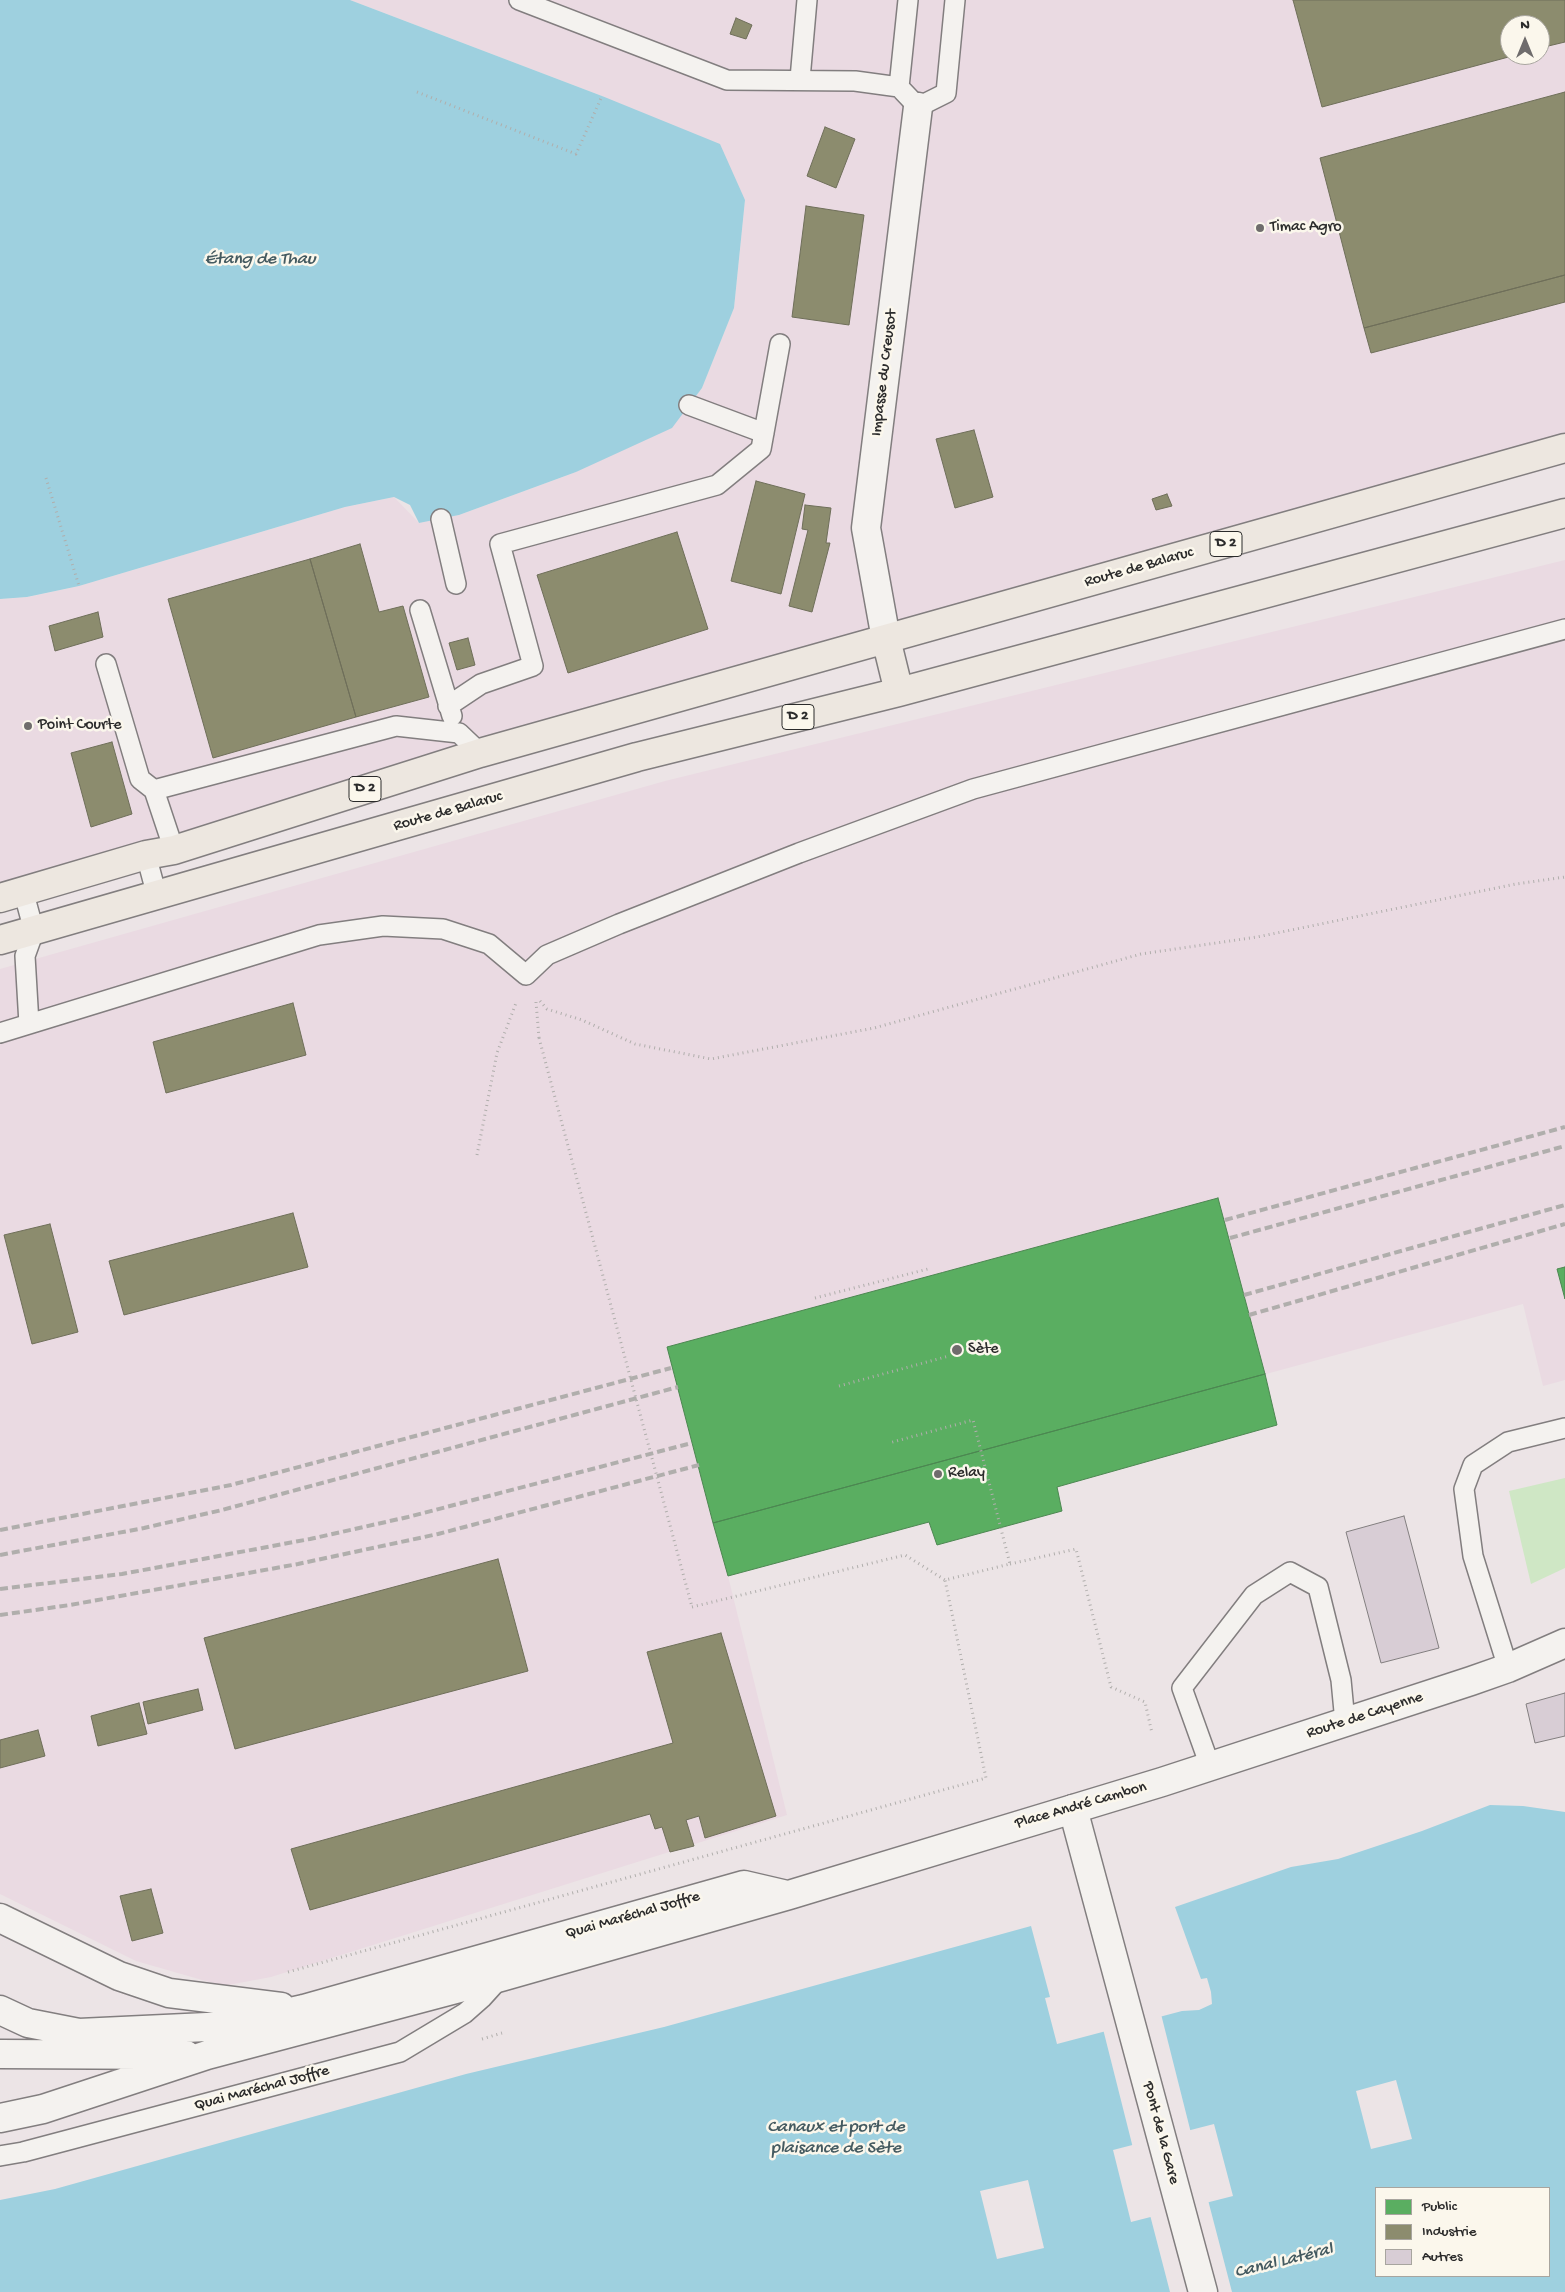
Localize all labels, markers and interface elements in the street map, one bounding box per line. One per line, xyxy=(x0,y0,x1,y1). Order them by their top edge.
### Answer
north arrow xyxy=(1500,15,1550,65)
text: N xyxy=(1520,17,1530,34)
place label: Timac Agro xyxy=(1270,218,1342,238)
marker: Timac Agro xyxy=(1254,222,1266,234)
water label: Étang de Thau xyxy=(205,249,315,271)
street label: Impasse du Creusot xyxy=(868,309,902,437)
road number: D 2 xyxy=(1210,532,1242,556)
street label: Route de Balaruc xyxy=(1082,543,1196,593)
road number: D 2 xyxy=(782,704,814,730)
place label: Point Courte xyxy=(38,716,121,736)
marker: Point Courte xyxy=(22,720,34,732)
road number: D 2 xyxy=(349,776,381,802)
street label: Route de Balaruc xyxy=(391,787,505,837)
place label: Sète xyxy=(968,1340,998,1360)
marker: Sète xyxy=(950,1343,964,1357)
place label: Relay xyxy=(948,1464,985,1484)
marker: Relay xyxy=(932,1468,944,1480)
street label: Route de Cayenne xyxy=(1304,1688,1426,1744)
street label: Place André Cambon xyxy=(1013,1778,1149,1834)
street label: Quai Maréchal Joffre xyxy=(564,1888,702,1944)
street label: Quai Maréchal Joffre xyxy=(192,2062,332,2116)
street label: Pont de la Gare xyxy=(1137,2080,1183,2186)
water label: Canaux et port de plaisance de Sète xyxy=(767,2117,905,2160)
legend xyxy=(1375,2187,1550,2277)
text: Public xyxy=(1422,2198,1457,2216)
text: Industrie xyxy=(1422,2223,1477,2241)
water label: Canal Latéral xyxy=(1233,2239,1335,2285)
text: Autres xyxy=(1422,2248,1463,2266)

